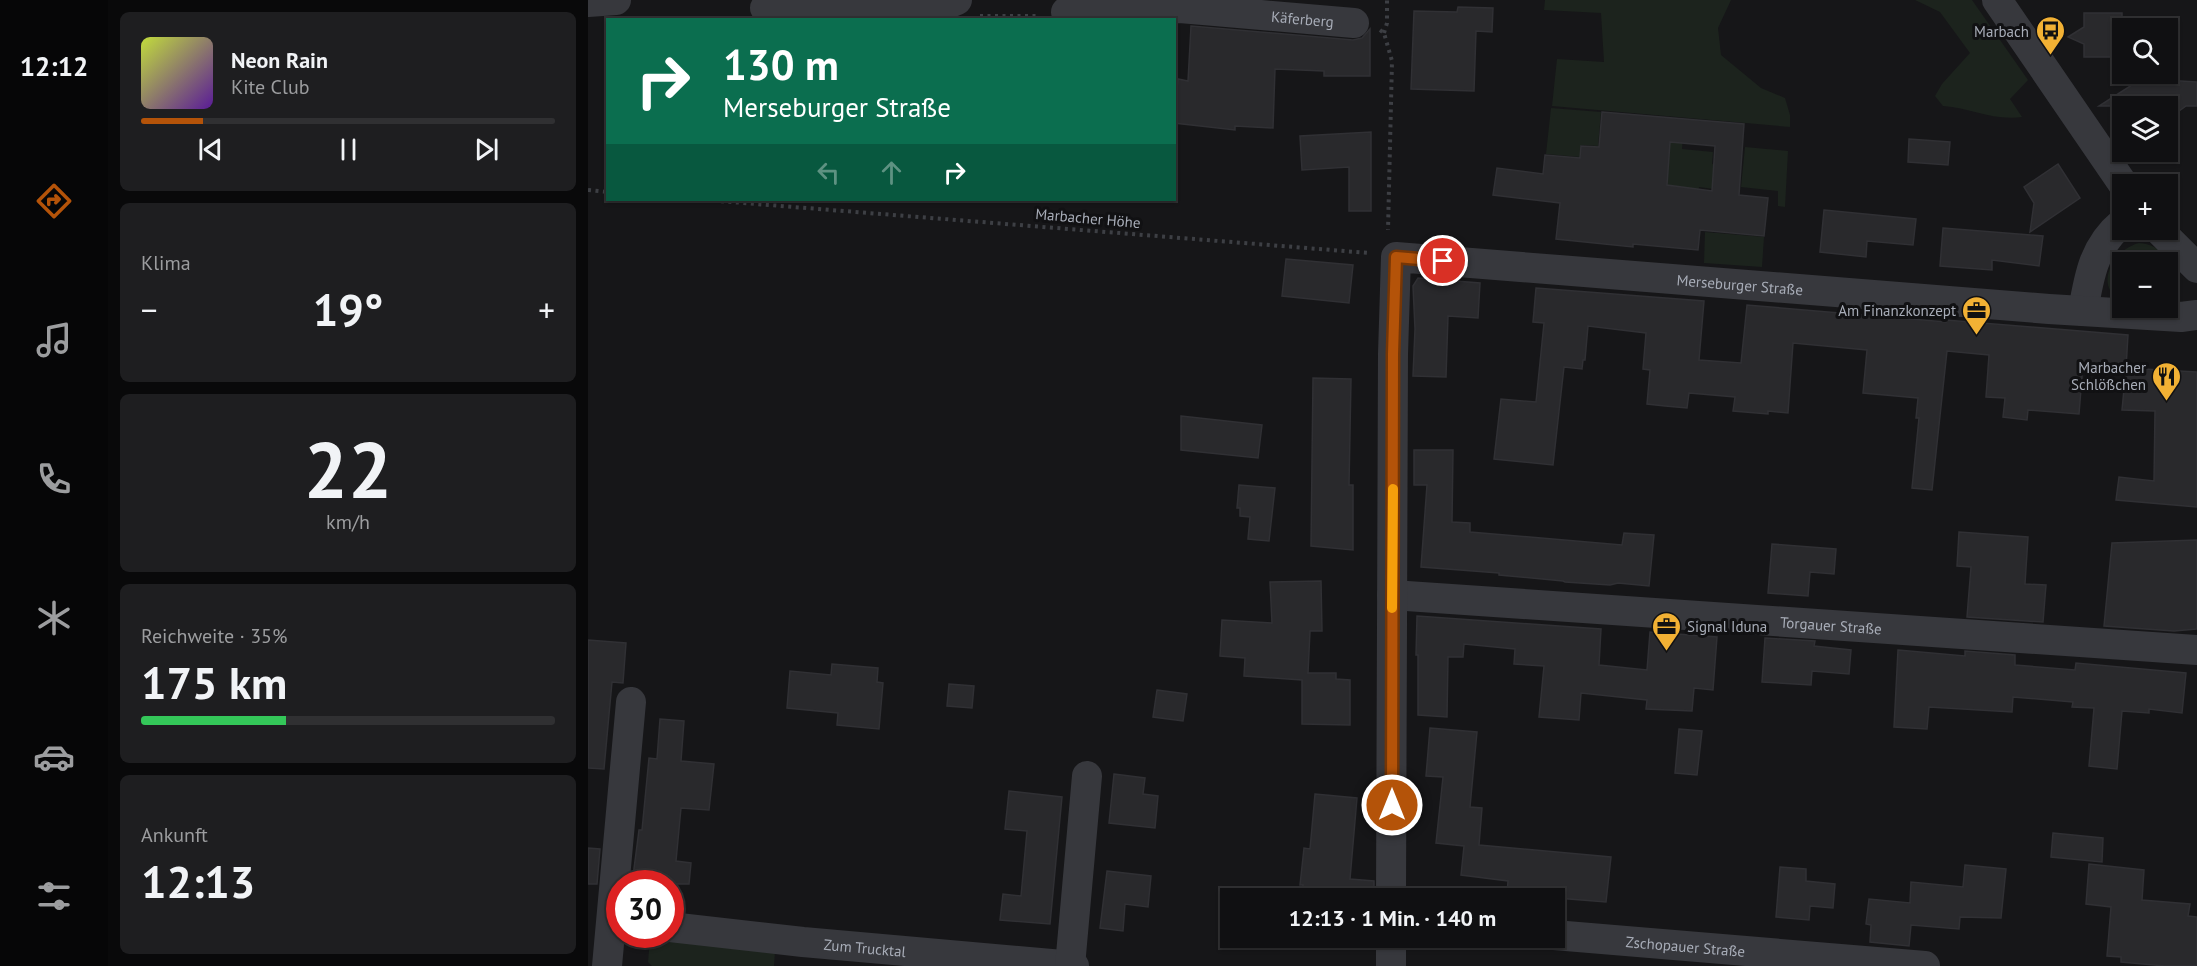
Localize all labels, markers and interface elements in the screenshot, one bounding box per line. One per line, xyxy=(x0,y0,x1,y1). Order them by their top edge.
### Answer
street label: Käferberg xyxy=(1270,6,1335,31)
bus stop icon: Marbach xyxy=(2034,15,2066,57)
map controls xyxy=(2112,18,2178,318)
button: search xyxy=(2112,18,2178,84)
place label: Marbach xyxy=(1974,22,2029,41)
text: 130 m xyxy=(723,37,839,92)
icon: right xyxy=(624,42,702,120)
text: Neon Rain xyxy=(231,46,328,74)
text: 12:12 xyxy=(20,49,88,83)
text: Kite Club xyxy=(231,74,309,100)
text: Merseburger Straße xyxy=(723,90,951,124)
button: layers xyxy=(2112,96,2178,162)
icon: previous xyxy=(194,133,227,166)
icon: pause xyxy=(332,133,365,166)
icon: next xyxy=(470,133,503,166)
icon: left xyxy=(812,156,845,189)
icon: ahead xyxy=(875,156,908,189)
icon: right xyxy=(938,156,971,189)
button: + xyxy=(2112,174,2178,240)
icon: directions xyxy=(33,180,75,222)
street label: Marbacher Höhe xyxy=(1035,204,1141,232)
pin xyxy=(1417,235,1468,286)
icon: arrive xyxy=(1426,244,1459,277)
text: Klima xyxy=(141,250,191,276)
button: − xyxy=(2112,252,2178,318)
street label: Merseburger Straße xyxy=(1676,270,1804,299)
text: 19° xyxy=(313,280,383,338)
text: − xyxy=(141,288,158,331)
text: + xyxy=(538,288,555,331)
office icon: Am Finanzkonzept xyxy=(1961,294,1993,336)
place label: Am Finanzkonzept xyxy=(1838,301,1956,320)
icon: music xyxy=(33,319,75,361)
place label: Marbacher Schlößchen xyxy=(2071,358,2146,394)
restaurant icon: Marbacher Schlößchen xyxy=(2151,360,2183,402)
text: 22 xyxy=(304,419,392,520)
icon: phone xyxy=(33,458,75,500)
text: km/h xyxy=(326,509,370,535)
icon: climate xyxy=(33,597,75,639)
office icon: Signal Iduna xyxy=(1650,610,1682,652)
street label: Torgauer Straße xyxy=(1779,612,1883,638)
place label: Signal Iduna xyxy=(1687,617,1767,636)
text: Reichweite · 35% xyxy=(141,623,287,649)
text: 175 km xyxy=(141,653,287,711)
icon: car xyxy=(33,736,75,778)
position arrow xyxy=(1360,773,1424,837)
text: Ankunft xyxy=(141,822,208,848)
text: 12:13 xyxy=(141,852,255,910)
speed limit sign: 30 xyxy=(606,870,684,948)
icon: filters xyxy=(33,875,75,917)
text: 12:13 · 1 Min. · 140 m xyxy=(1289,904,1496,932)
street label: Zschopauer Straße xyxy=(1625,932,1746,960)
street label: Zum Trucktal xyxy=(823,934,907,961)

